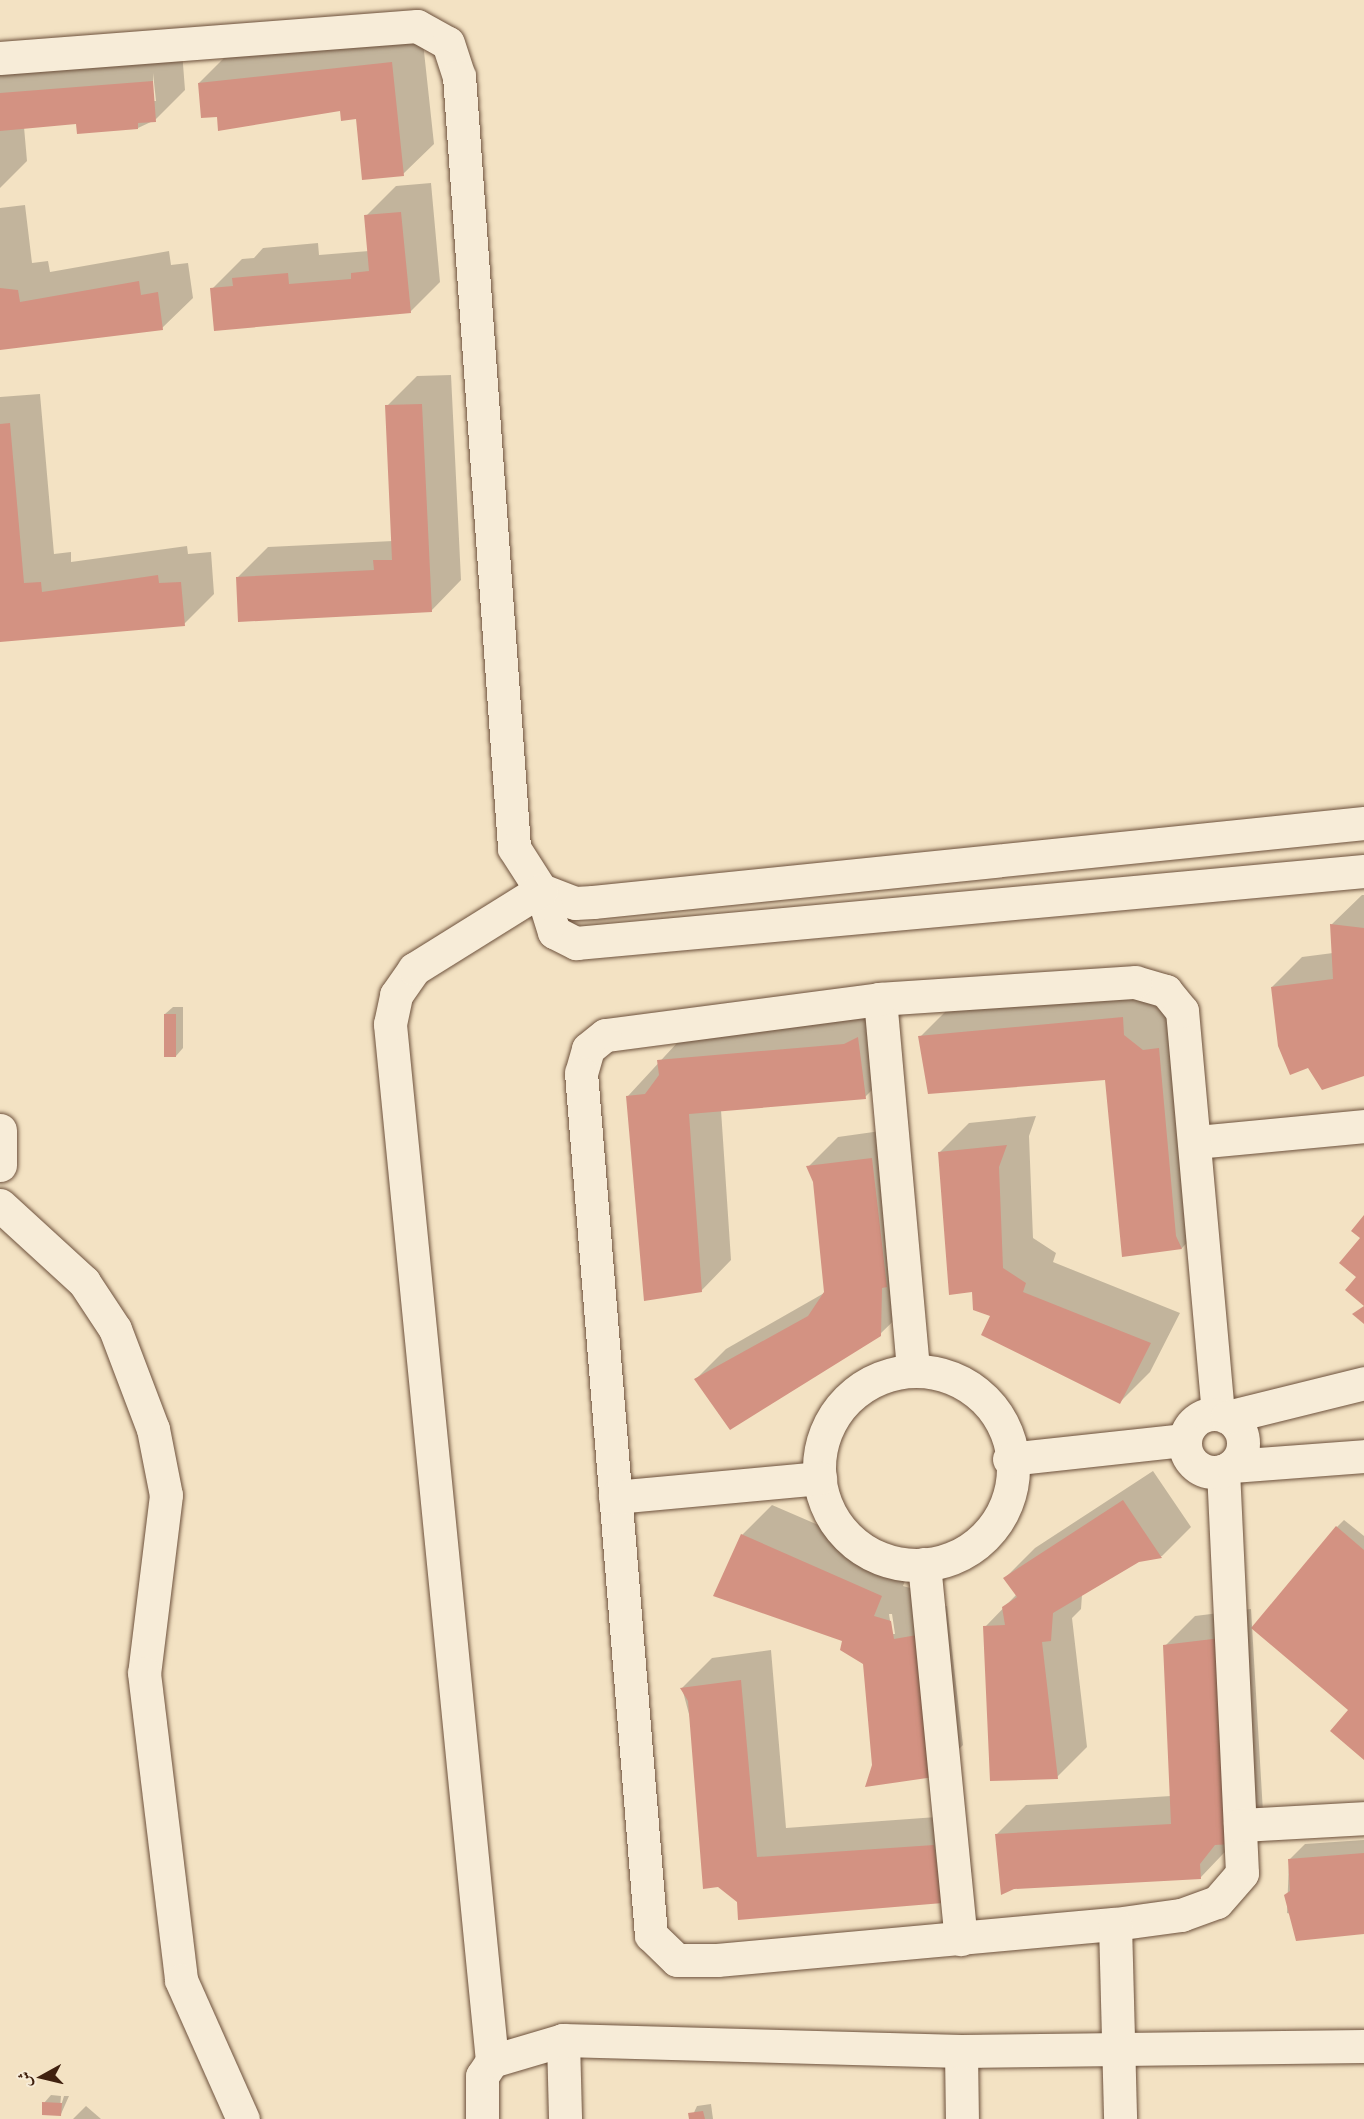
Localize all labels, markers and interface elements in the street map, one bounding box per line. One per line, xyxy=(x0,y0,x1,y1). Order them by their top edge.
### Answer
north arrow xyxy=(12,2047,72,2107)
text: ش xyxy=(13,2070,35,2089)

